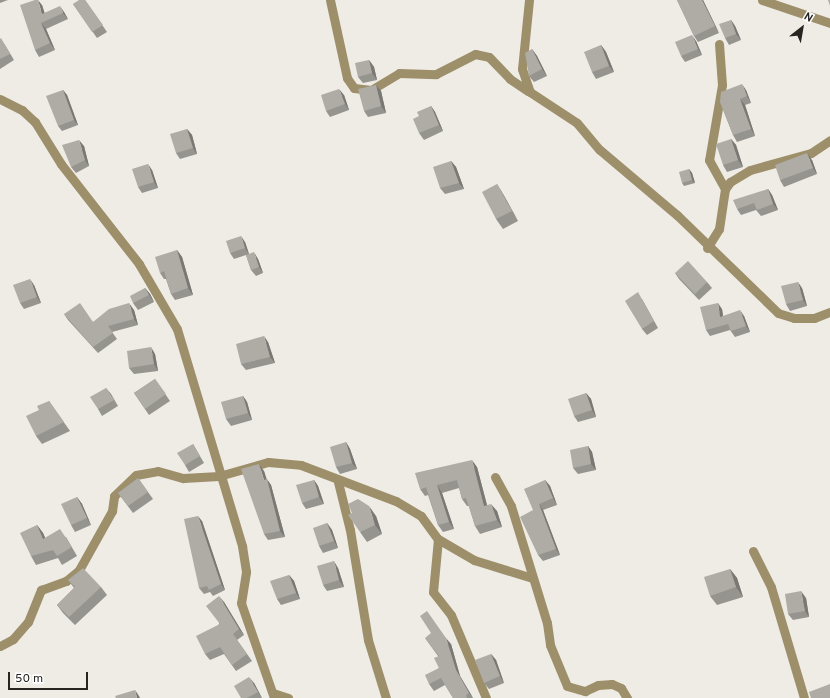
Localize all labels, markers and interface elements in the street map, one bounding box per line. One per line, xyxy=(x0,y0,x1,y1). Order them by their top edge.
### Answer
north arrow xyxy=(782,8,822,48)
text: N xyxy=(801,10,815,26)
scale bar xyxy=(10,664,90,690)
text: 50 m xyxy=(15,671,43,687)

